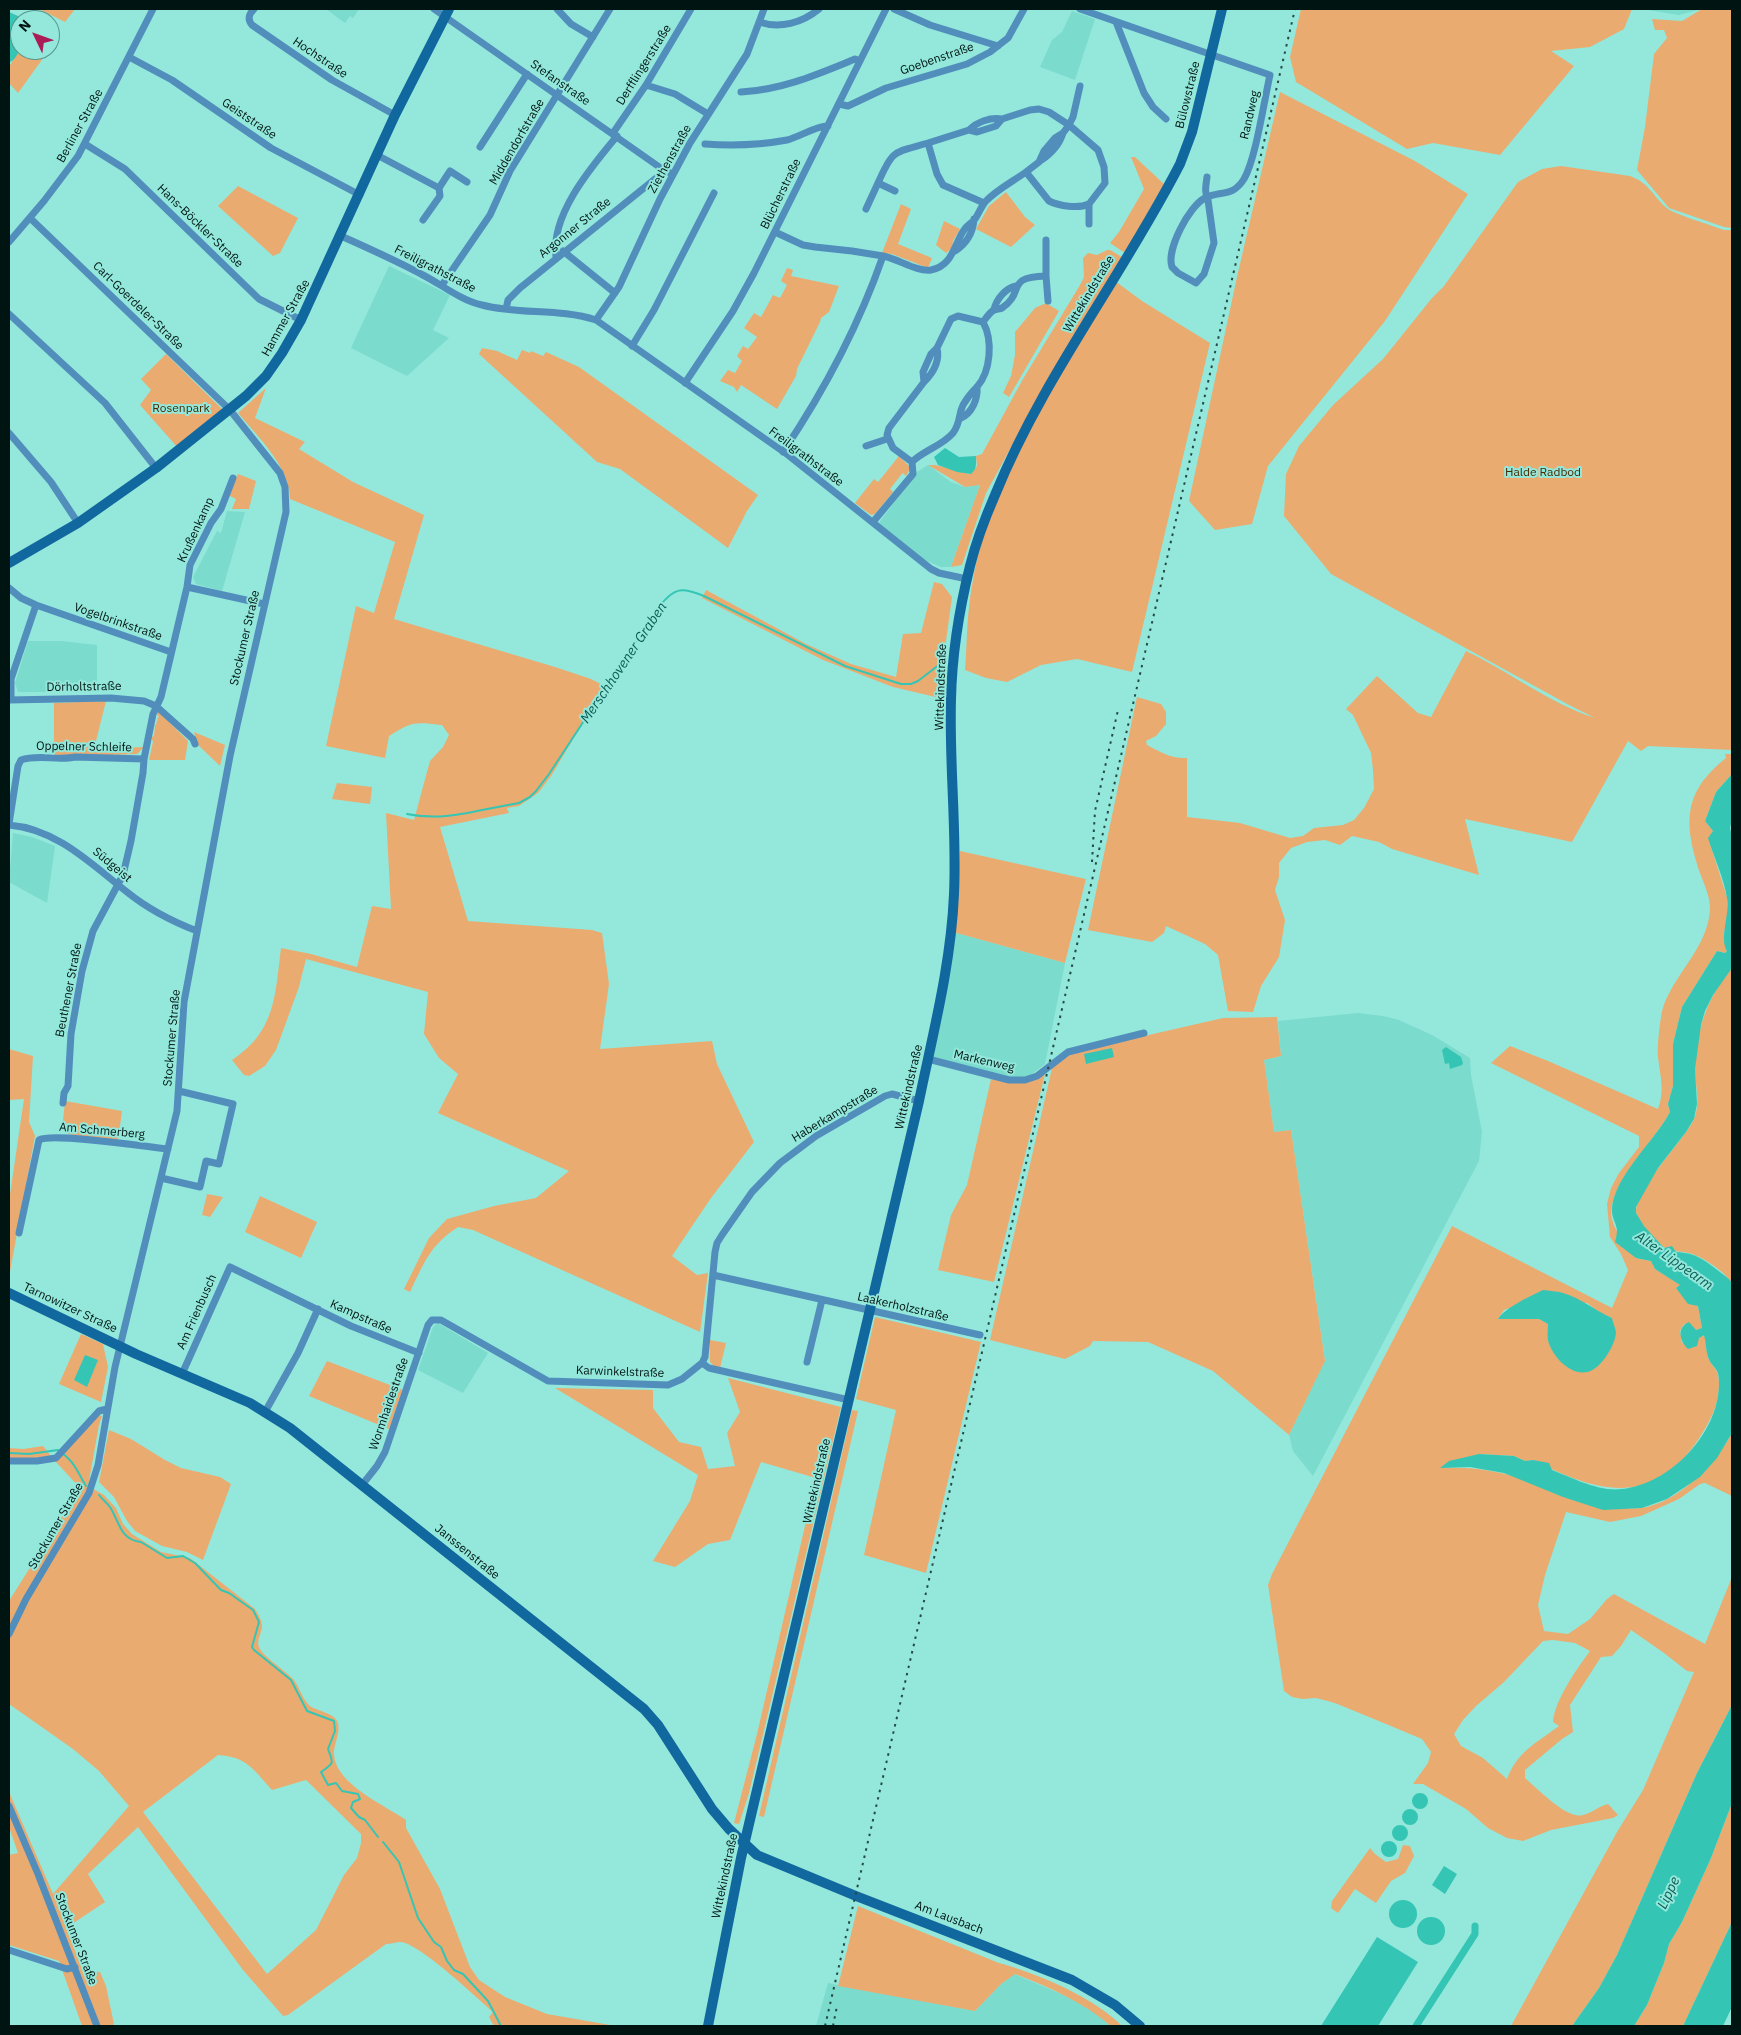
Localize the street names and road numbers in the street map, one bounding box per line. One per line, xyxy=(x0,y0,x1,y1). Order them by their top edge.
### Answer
street label: Derfflingerstraße xyxy=(613,22,675,108)
street label: Hochstraße xyxy=(290,34,350,82)
street label: Goebenstraße xyxy=(898,40,976,78)
street label: Stefanstraße xyxy=(527,57,593,109)
street label: Bülowstraße xyxy=(1173,60,1203,130)
street label: Berliner Straße xyxy=(54,87,106,165)
street label: Randweg xyxy=(1237,89,1263,141)
street label: Geiststraße xyxy=(219,95,279,143)
street label: Middendorfstraße xyxy=(486,96,548,188)
street label: Ziethenstraße xyxy=(645,122,695,196)
street label: Blücherstraße xyxy=(758,156,804,232)
street label: Hans-Böckler-Straße xyxy=(154,181,246,271)
street label: Argonner Straße xyxy=(536,195,614,261)
street label: Freiligrathstraße xyxy=(392,242,478,296)
street label: Wittekindstraße xyxy=(1061,253,1117,335)
street label: Carl-Goerdeler-Straße xyxy=(90,259,186,353)
street label: Hammer Straße xyxy=(259,277,313,359)
street label: Freiligrathstraße xyxy=(766,424,846,490)
street label: Krußenkamp xyxy=(175,495,217,565)
street label: Stockumer Straße xyxy=(227,589,263,687)
street label: Vogelbrinkstraße xyxy=(72,600,164,644)
street label: Wittekindstraße xyxy=(932,643,950,731)
street label: Dörholtstraße xyxy=(46,679,122,695)
street label: Oppelner Schleife xyxy=(36,739,132,755)
street label: Südgeist xyxy=(90,845,134,885)
street label: Beuthener Straße xyxy=(53,942,85,1038)
street label: Stockumer Straße xyxy=(161,989,183,1087)
street label: Wittekindstraße xyxy=(892,1043,926,1131)
street label: Markenweg xyxy=(952,1047,1016,1075)
street label: Haberkampstraße xyxy=(789,1083,881,1145)
street label: Am Schmerberg xyxy=(58,1120,146,1142)
street label: Am Frienbusch xyxy=(174,1272,220,1352)
street label: Tarnowitzer Straße xyxy=(21,1280,119,1336)
street label: Laakerholzstraße xyxy=(856,1289,950,1325)
street label: Kampstraße xyxy=(328,1297,394,1337)
street label: Wormhaidestraße xyxy=(366,1356,412,1452)
street label: Karwinkelstraße xyxy=(576,1363,664,1381)
street label: Wittekindstraße xyxy=(800,1437,834,1525)
street label: Stockumer Straße xyxy=(25,1480,87,1572)
street label: Janssenstraße xyxy=(432,1521,502,1583)
street label: Wittekindstraße xyxy=(709,1832,741,1920)
street label: Stockumer Straße xyxy=(52,1891,100,1987)
street label: Am Lausbach xyxy=(913,1898,985,1938)

